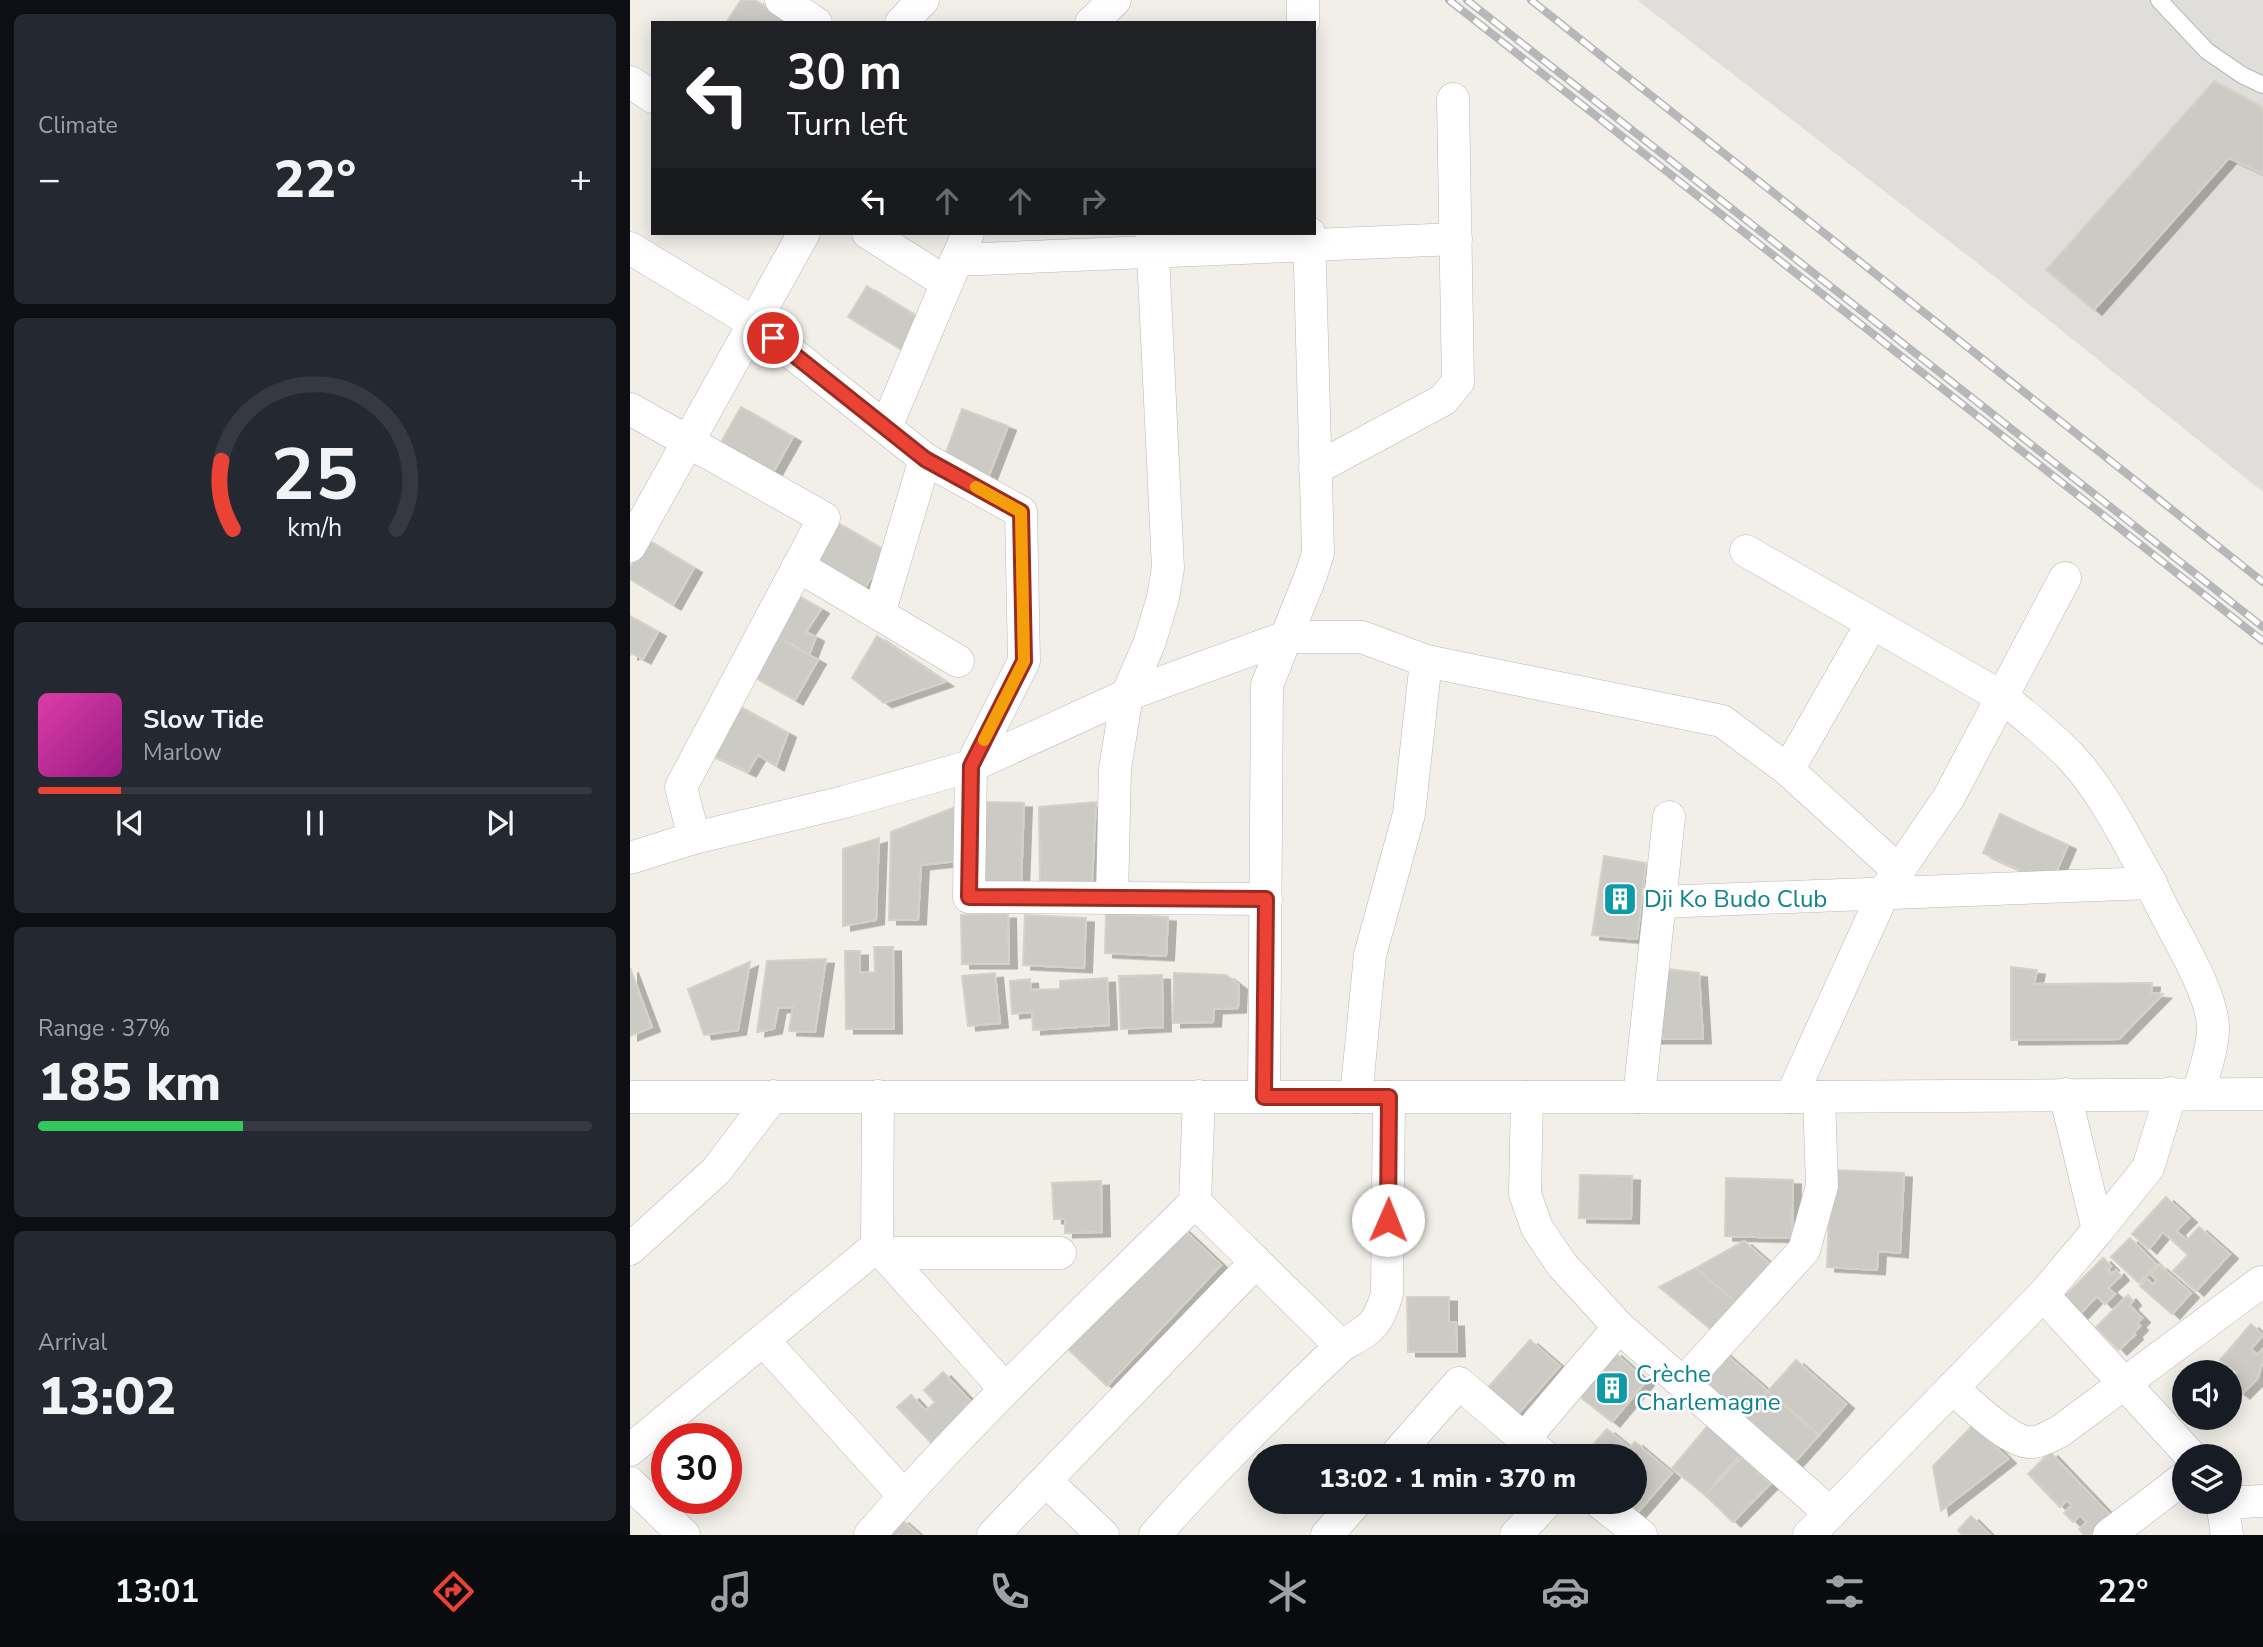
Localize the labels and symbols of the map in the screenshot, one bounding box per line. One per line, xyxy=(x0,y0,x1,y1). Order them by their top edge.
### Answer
pin xyxy=(743,308,803,368)
building icon: Dji Ko Budo Club xyxy=(1601,880,1639,918)
place label: Dji Ko Budo Club xyxy=(1644,883,1827,915)
position arrow xyxy=(1351,1183,1425,1257)
place label: Crèche Charlemagne xyxy=(1636,1358,1781,1418)
building icon: Crèche Charlemagne xyxy=(1593,1369,1631,1407)
speed limit sign: 30 xyxy=(651,1423,742,1514)

